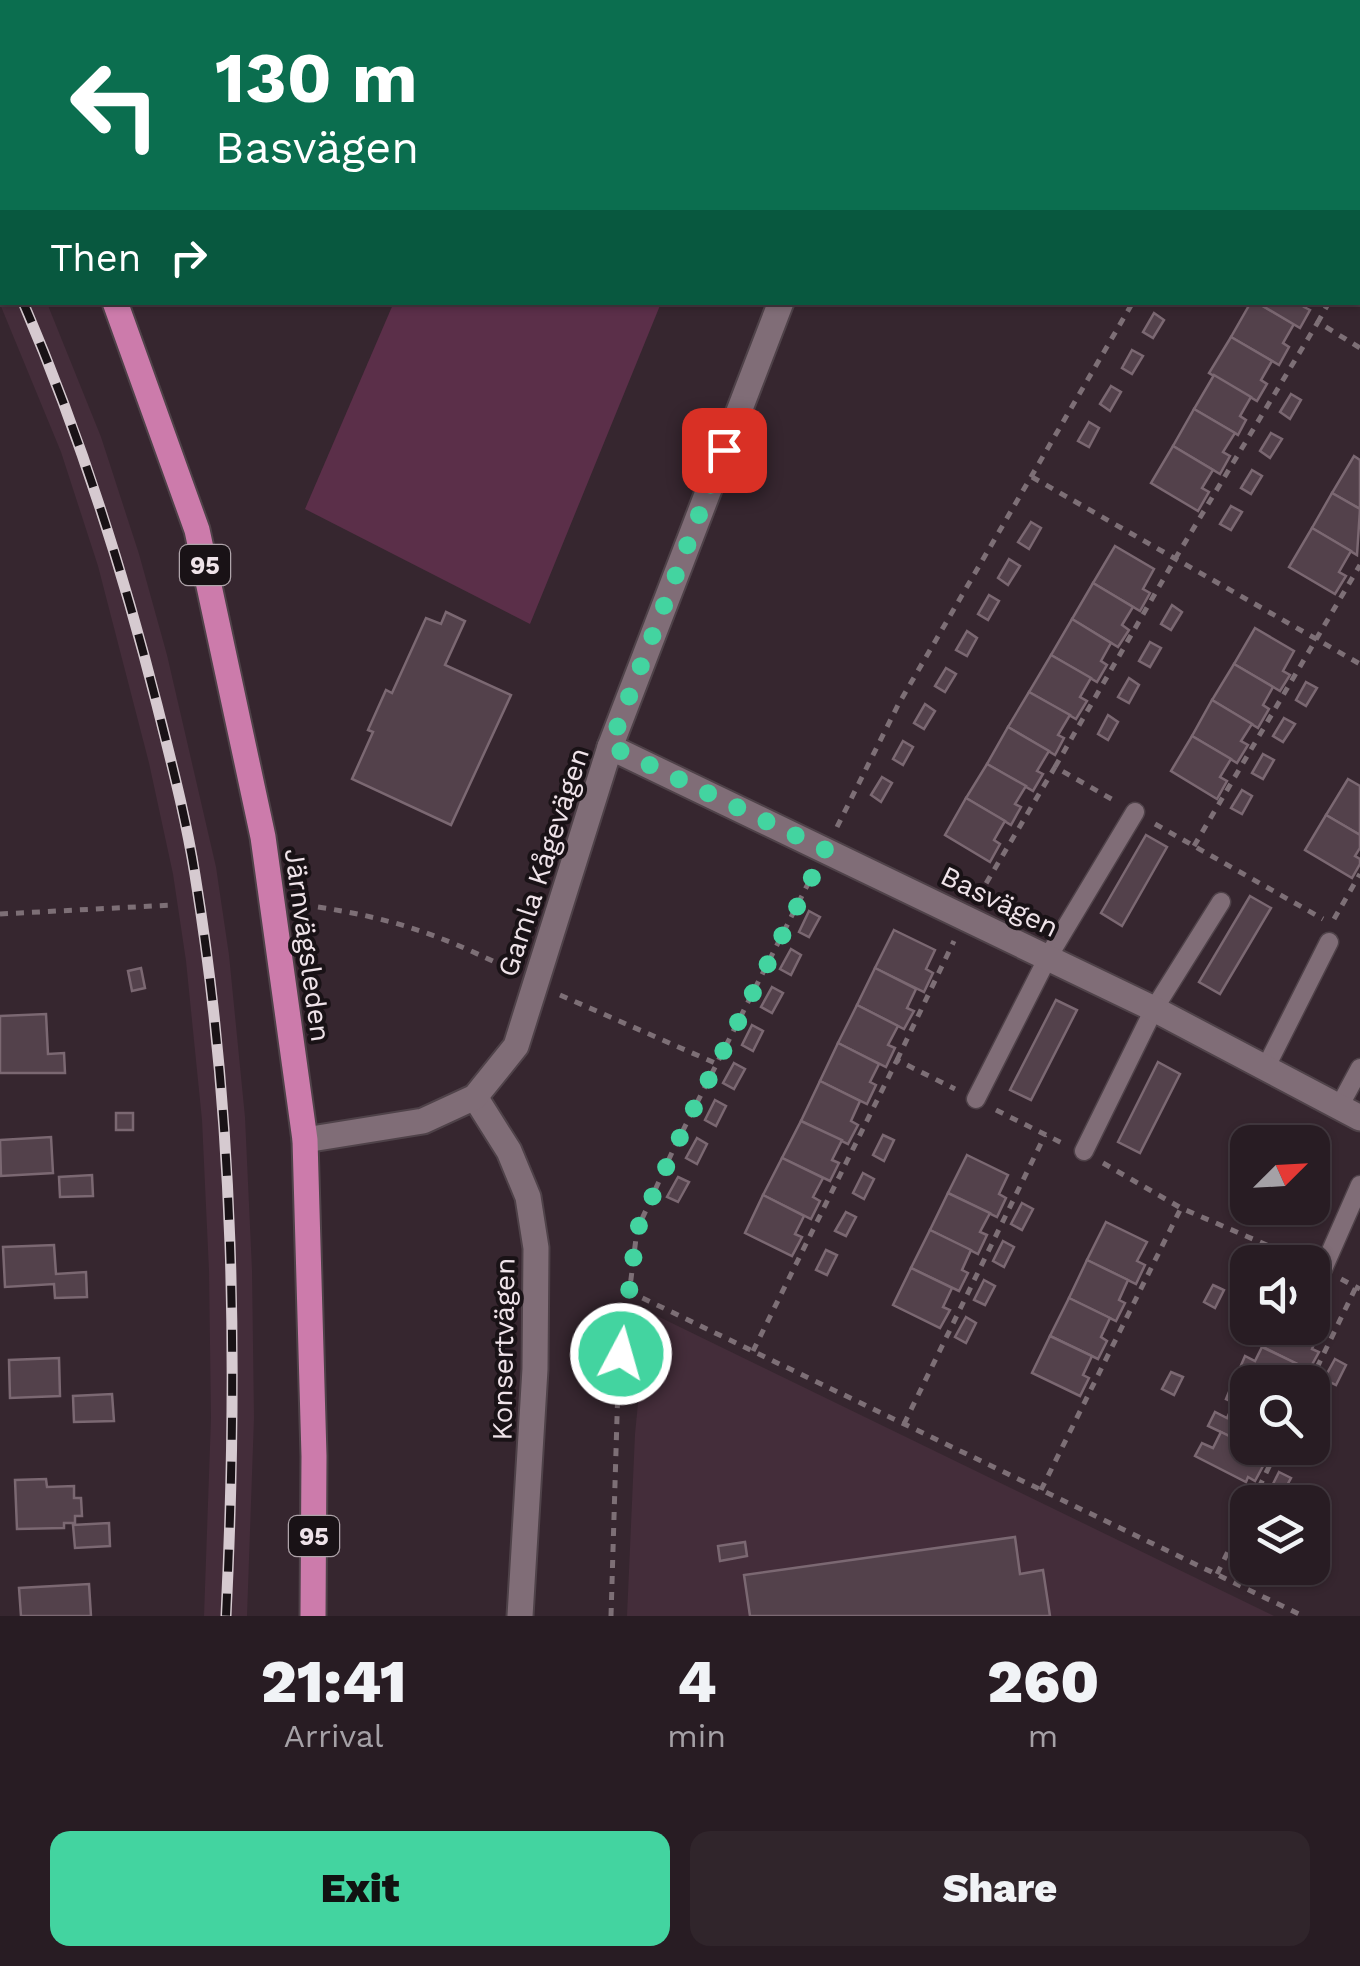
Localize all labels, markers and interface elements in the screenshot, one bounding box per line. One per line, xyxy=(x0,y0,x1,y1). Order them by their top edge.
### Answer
text: 130 m xyxy=(215,37,418,119)
icon: left xyxy=(50,40,180,170)
text: Basvägen xyxy=(215,121,419,174)
icon: right xyxy=(161,230,216,285)
text: Then xyxy=(50,236,141,280)
pin xyxy=(682,408,767,493)
icon: arrive xyxy=(697,423,752,478)
road number: 95 xyxy=(180,545,230,585)
street label: Gamla Kågevägen xyxy=(491,743,596,981)
street label: Järnvägsleden xyxy=(278,846,337,1044)
street label: Basvägen xyxy=(935,859,1064,944)
north arrow xyxy=(1230,1125,1330,1225)
map controls xyxy=(1230,1125,1330,1585)
button: sound xyxy=(1230,1245,1330,1345)
street label: Konsertvägen xyxy=(485,1257,522,1441)
position arrow xyxy=(569,1302,673,1406)
button: search xyxy=(1230,1365,1330,1465)
button: layers xyxy=(1230,1485,1330,1585)
road number: 95 xyxy=(289,1516,339,1556)
text: 21:41 xyxy=(261,1646,407,1717)
text: 4 xyxy=(677,1646,717,1717)
text: 260 xyxy=(987,1646,1099,1717)
text: Arrival xyxy=(284,1717,384,1755)
text: min xyxy=(667,1717,726,1755)
text: m xyxy=(1028,1717,1058,1755)
button: Exit xyxy=(50,1831,670,1946)
button: Share xyxy=(690,1831,1310,1946)

